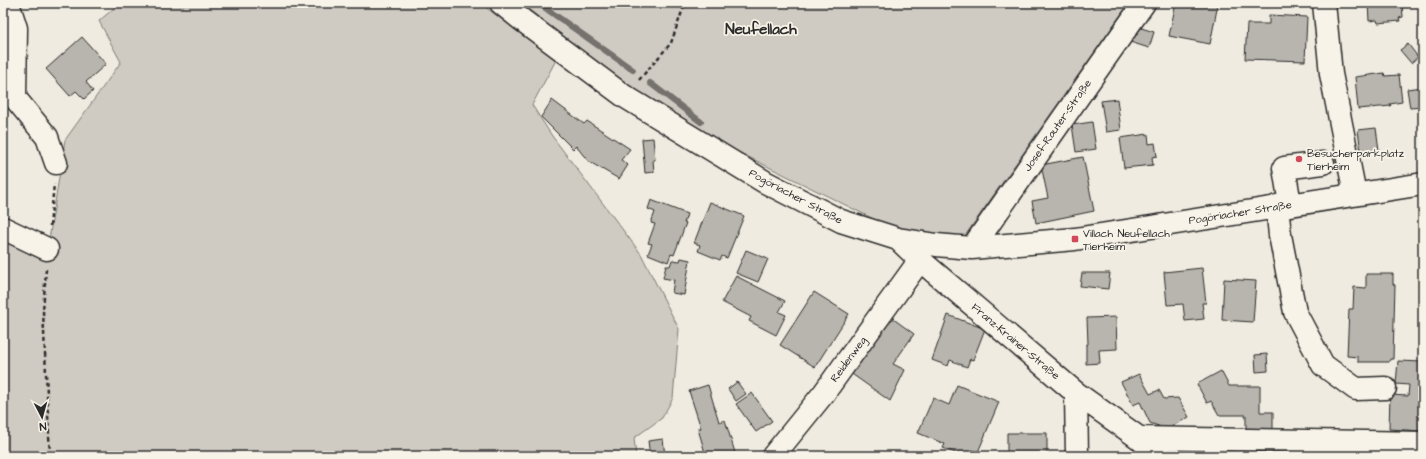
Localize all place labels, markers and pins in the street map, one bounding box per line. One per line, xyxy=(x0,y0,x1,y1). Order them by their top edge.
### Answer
place label: Besucherparkplatz Tierheim xyxy=(1307,146,1405,174)
marker: Besucherparkplatz Tierheim xyxy=(1294,154,1304,164)
place label: Villach Neufellach Tierheim xyxy=(1083,226,1170,254)
marker: Villach Neufellach Tierheim xyxy=(1070,234,1080,244)

